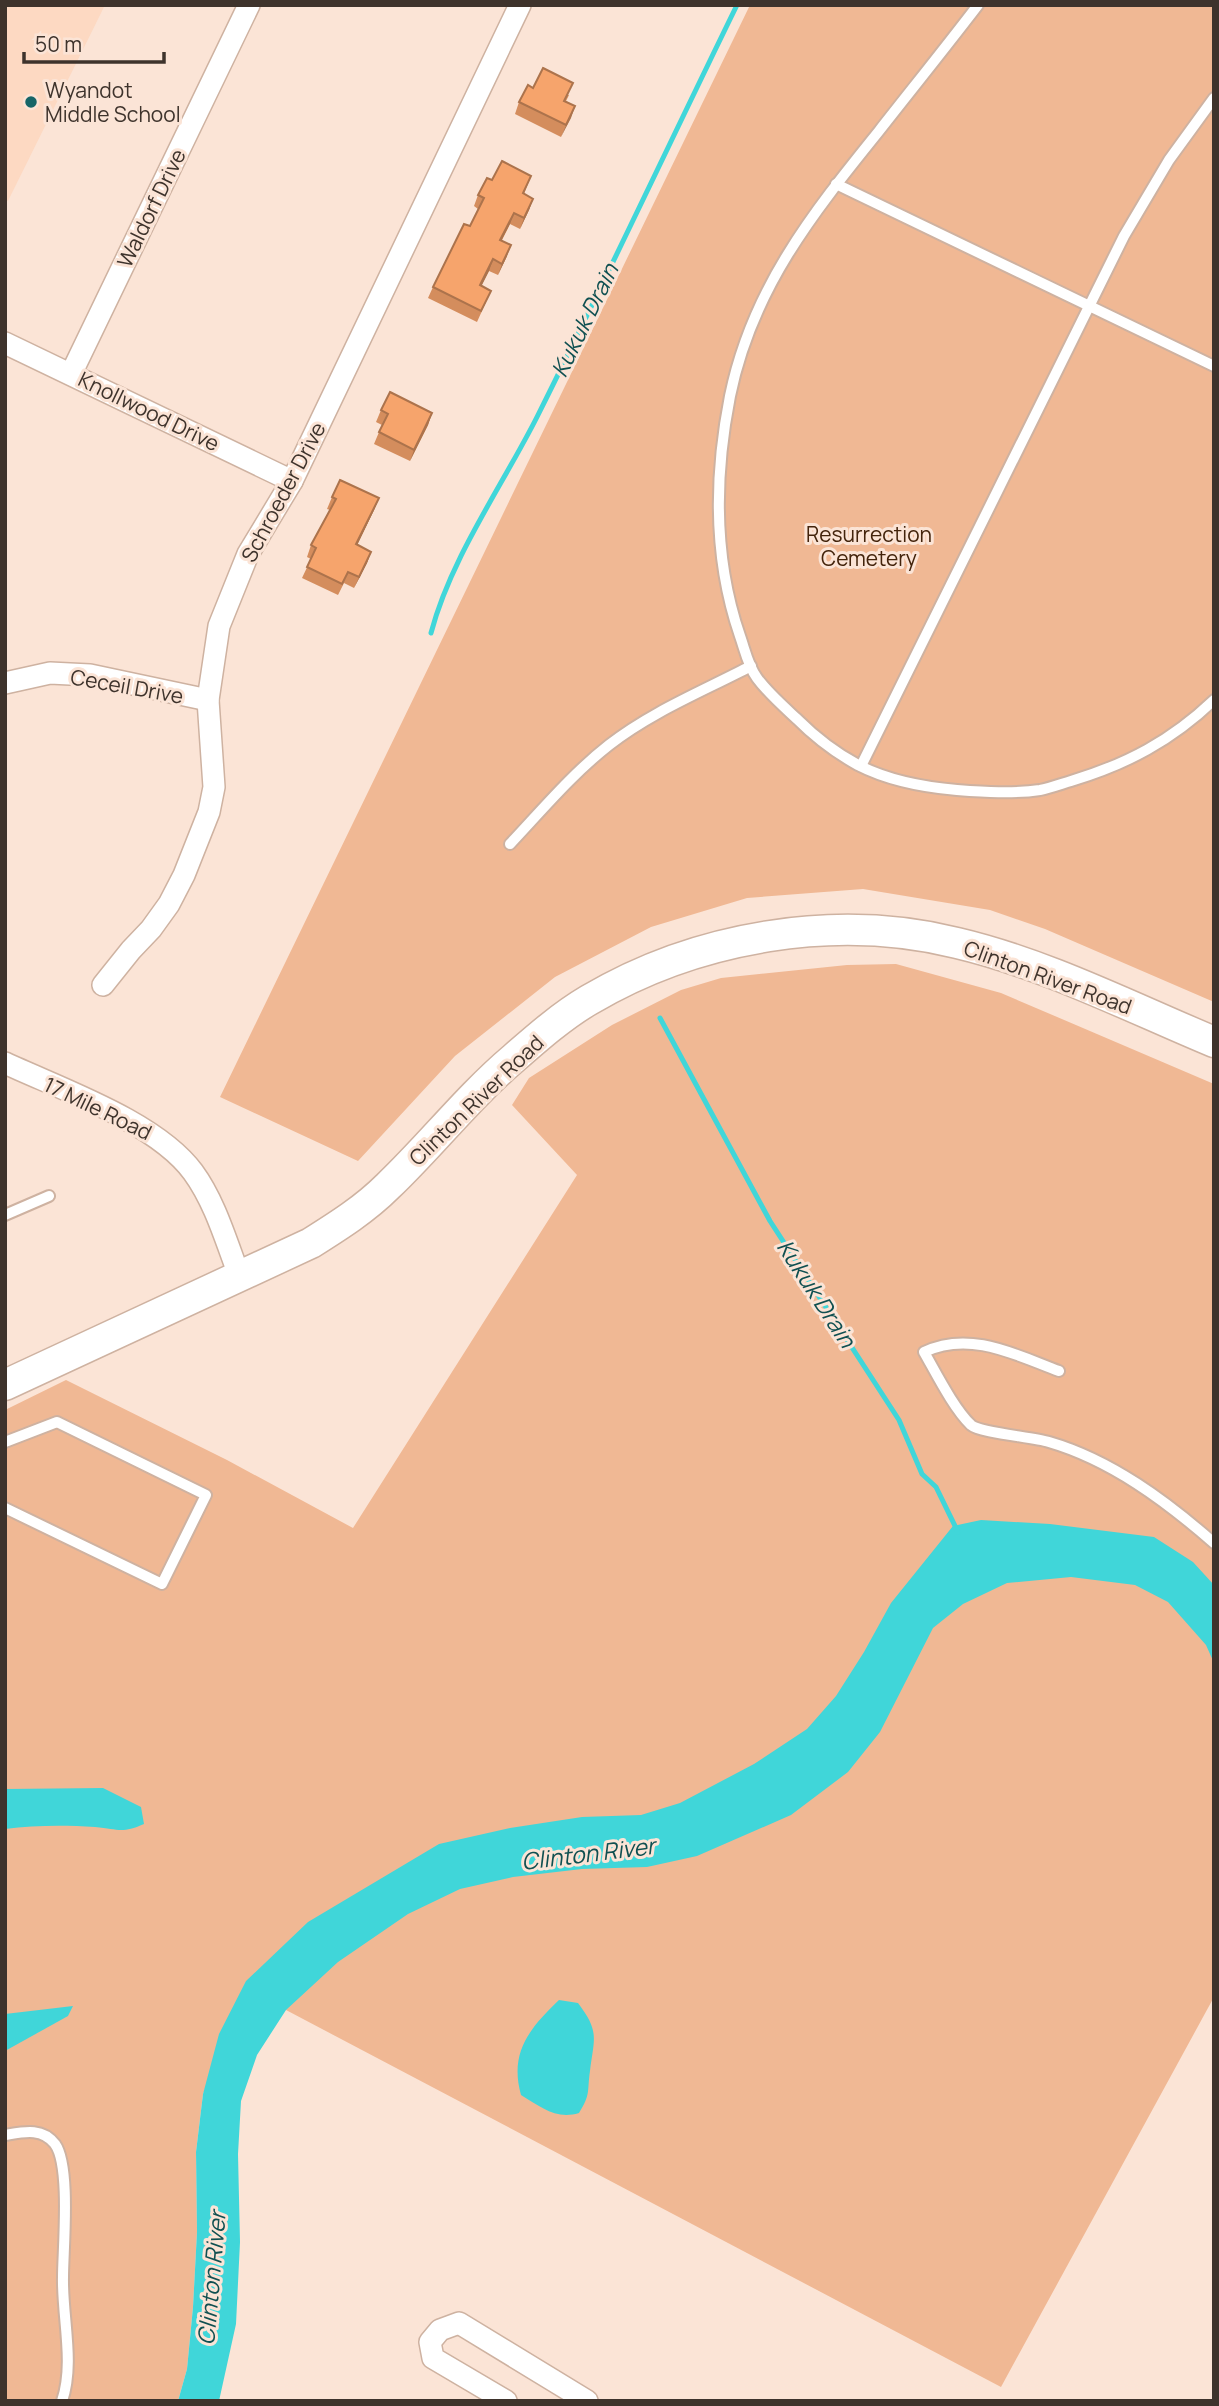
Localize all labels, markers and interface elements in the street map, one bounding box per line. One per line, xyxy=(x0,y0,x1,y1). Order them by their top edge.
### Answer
scale bar xyxy=(24,21,164,65)
text: 50 m xyxy=(35,30,82,58)
place label: Wyandot Middle School xyxy=(45,76,181,128)
marker: Wyandot Middle School xyxy=(23,94,39,110)
street label: Waldorf Drive xyxy=(110,144,192,272)
water label: Kukuk Drain xyxy=(543,257,626,382)
street label: Knollwood Drive xyxy=(74,365,224,457)
street label: Schroeder Drive xyxy=(234,417,332,567)
park label: Resurrection Cemetery xyxy=(806,520,932,572)
street label: Ceceil Drive xyxy=(68,662,186,710)
street label: Clinton River Road xyxy=(960,934,1136,1020)
street label: Clinton River Road xyxy=(403,1029,549,1171)
street label: 17 Mile Road xyxy=(39,1070,157,1146)
water label: Kukuk Drain xyxy=(770,1233,865,1354)
water label: Clinton River xyxy=(519,1829,659,1877)
water label: Clinton River xyxy=(189,2207,233,2346)

